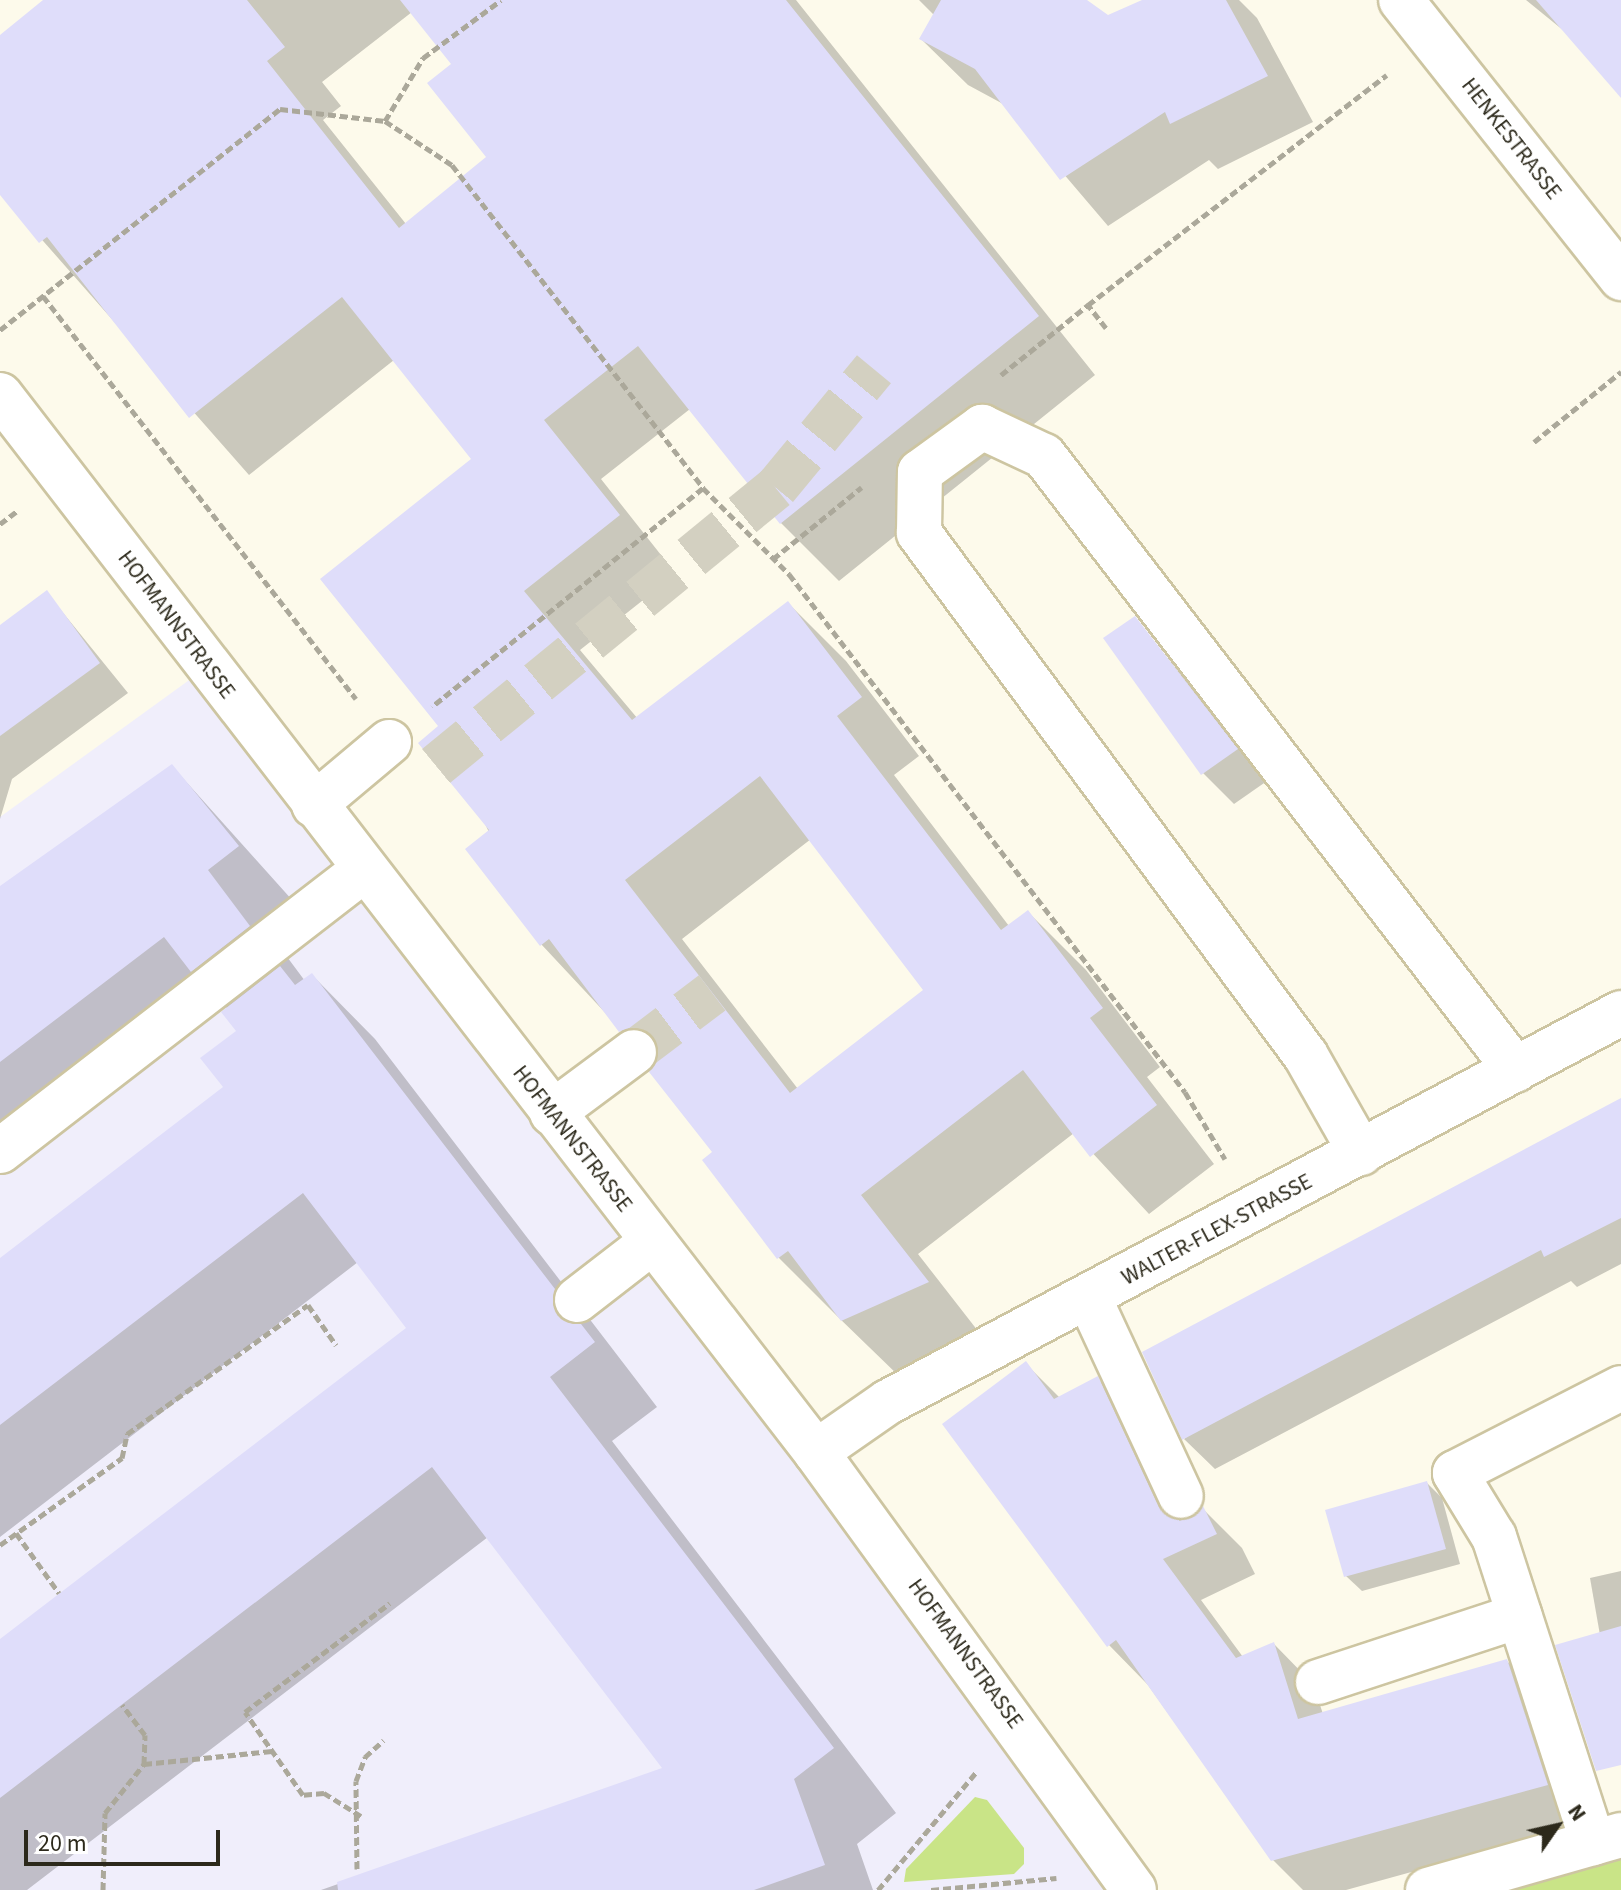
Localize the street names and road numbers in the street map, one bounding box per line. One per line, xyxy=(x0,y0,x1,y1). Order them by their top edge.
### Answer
street label: HENKESTRASSE xyxy=(1455,73,1567,205)
street label: HOFMANNSTRASSE xyxy=(112,546,240,704)
street label: HOFMANNSTRASSE xyxy=(507,1061,637,1217)
street label: WALTER-FLEX-STRASSE xyxy=(1117,1169,1317,1291)
street label: HOFMANNSTRASSE xyxy=(902,1574,1028,1734)

